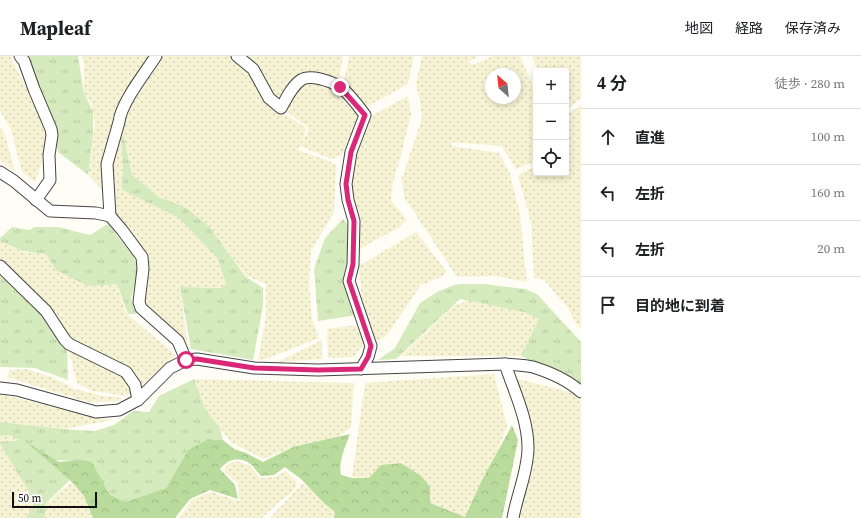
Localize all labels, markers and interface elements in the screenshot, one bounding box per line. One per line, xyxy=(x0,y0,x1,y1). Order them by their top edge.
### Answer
text: Mapleaf xyxy=(20,15,91,41)
text: 地図 xyxy=(685,18,713,38)
text: 経路 xyxy=(735,18,763,38)
text: 保存済み xyxy=(785,18,841,38)
north arrow xyxy=(485,68,521,104)
map controls xyxy=(533,68,569,176)
button: + xyxy=(533,68,569,104)
text: 4 分 xyxy=(597,71,627,95)
text: 徒歩 · 280 m xyxy=(775,75,845,92)
route end xyxy=(331,78,349,96)
button: − xyxy=(533,104,569,140)
icon: ahead xyxy=(597,126,619,148)
text: 直進 xyxy=(635,127,665,148)
text: 100 m xyxy=(811,128,845,145)
button: locate xyxy=(533,140,569,176)
icon: left xyxy=(597,182,619,204)
text: 左折 xyxy=(635,183,665,204)
text: 160 m xyxy=(811,184,845,201)
icon: left xyxy=(597,238,619,260)
text: 左折 xyxy=(635,239,665,260)
text: 20 m xyxy=(817,240,845,257)
icon: arrive xyxy=(597,294,619,316)
text: 目的地に到着 xyxy=(635,295,725,316)
route start xyxy=(177,351,195,369)
scale bar xyxy=(12,490,97,509)
text: 50 m xyxy=(18,491,41,506)

